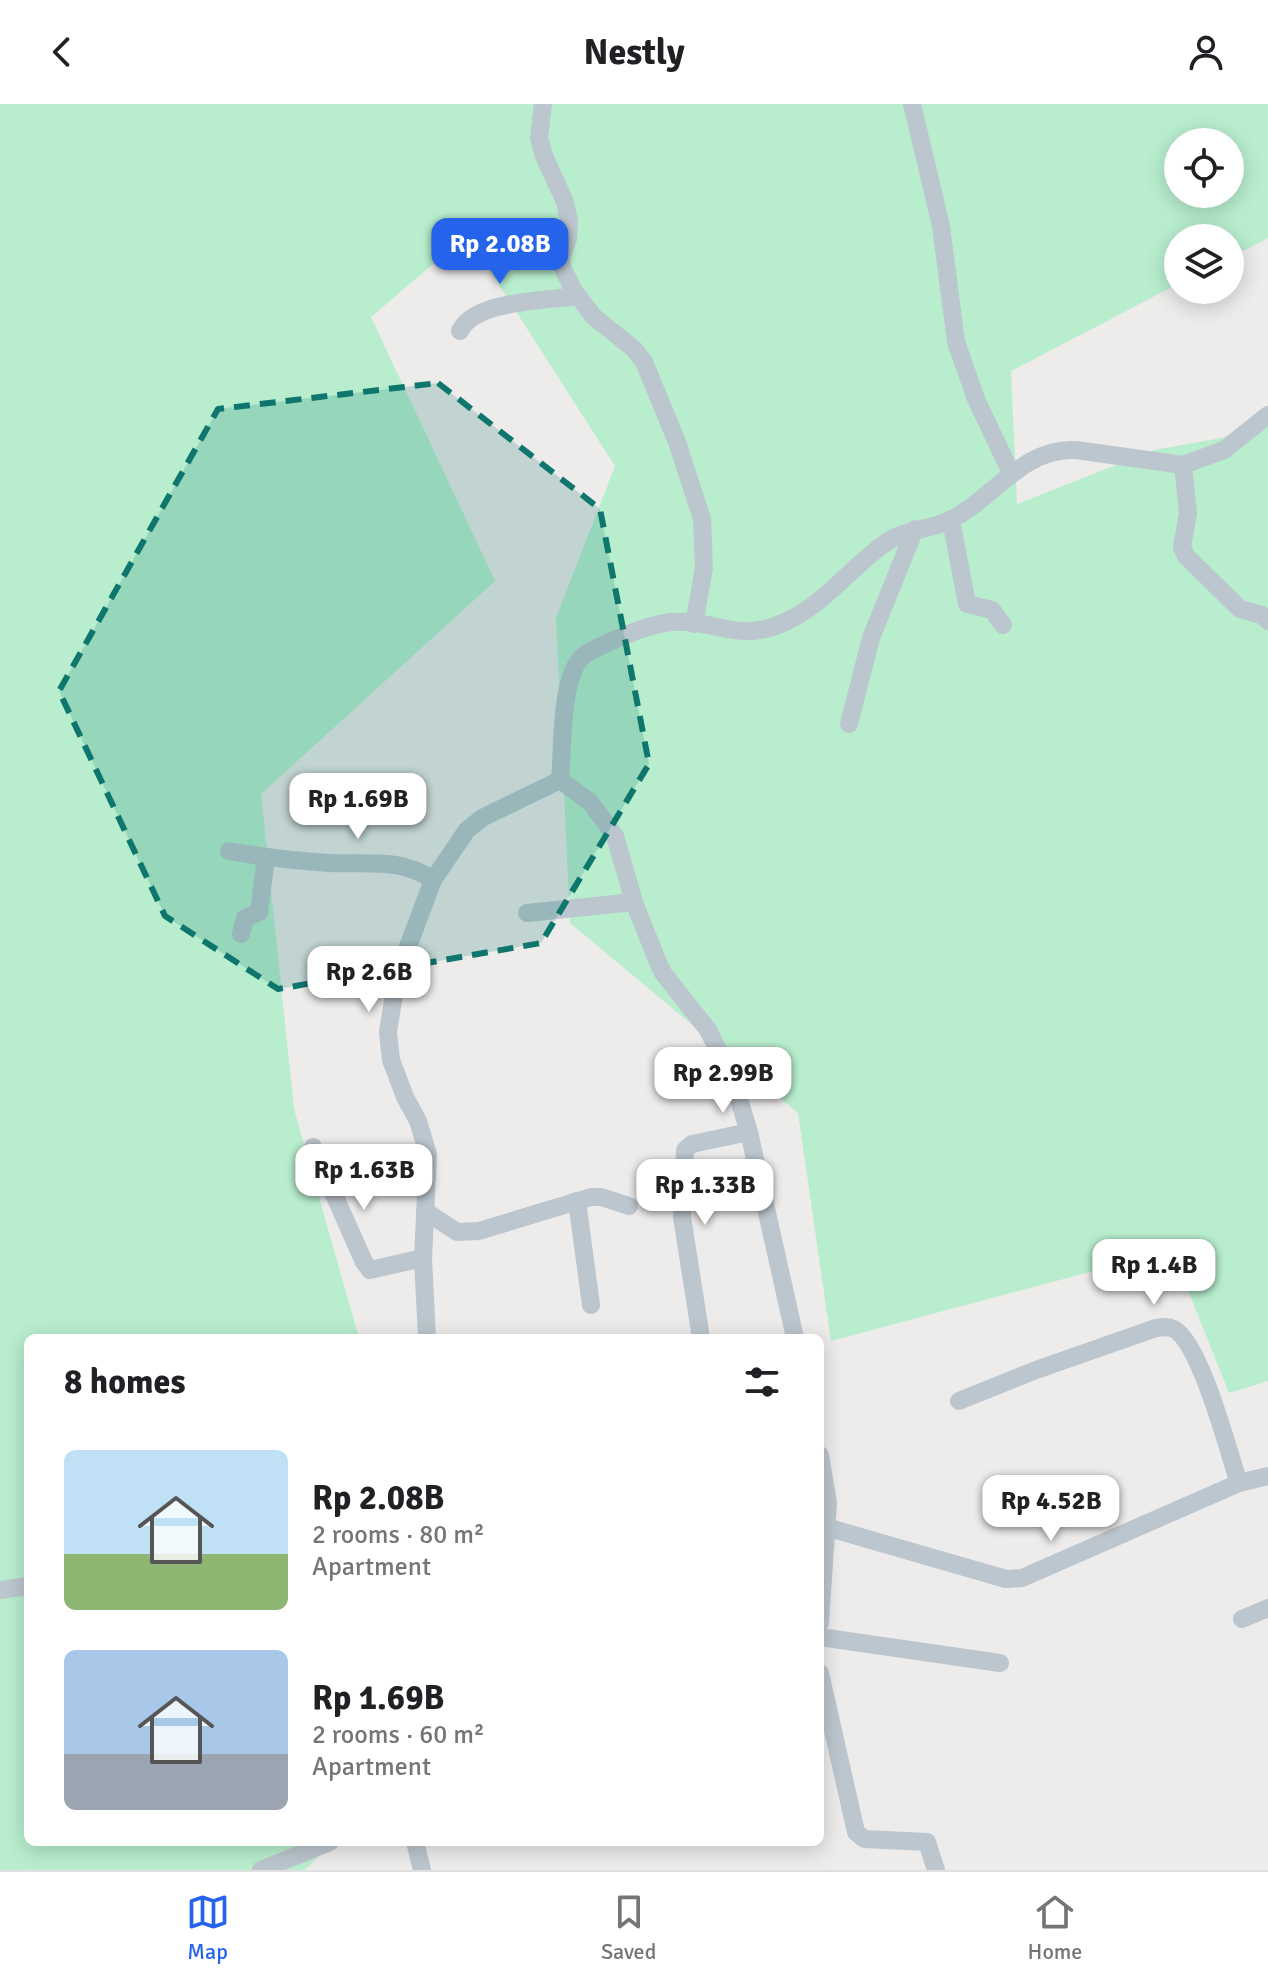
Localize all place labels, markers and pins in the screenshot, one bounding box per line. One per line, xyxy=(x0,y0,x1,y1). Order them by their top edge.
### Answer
pin: Rp 2.08B xyxy=(417,218,583,286)
pin: Rp 1.69B xyxy=(275,773,441,841)
pin: Rp 2.6B xyxy=(295,946,443,1014)
pin: Rp 2.99B xyxy=(640,1047,806,1115)
pin: Rp 1.63B xyxy=(281,1144,447,1212)
pin: Rp 1.33B xyxy=(622,1159,788,1227)
pin: Rp 1.4B xyxy=(1080,1239,1228,1307)
pin: Rp 4.52B xyxy=(968,1475,1134,1543)

